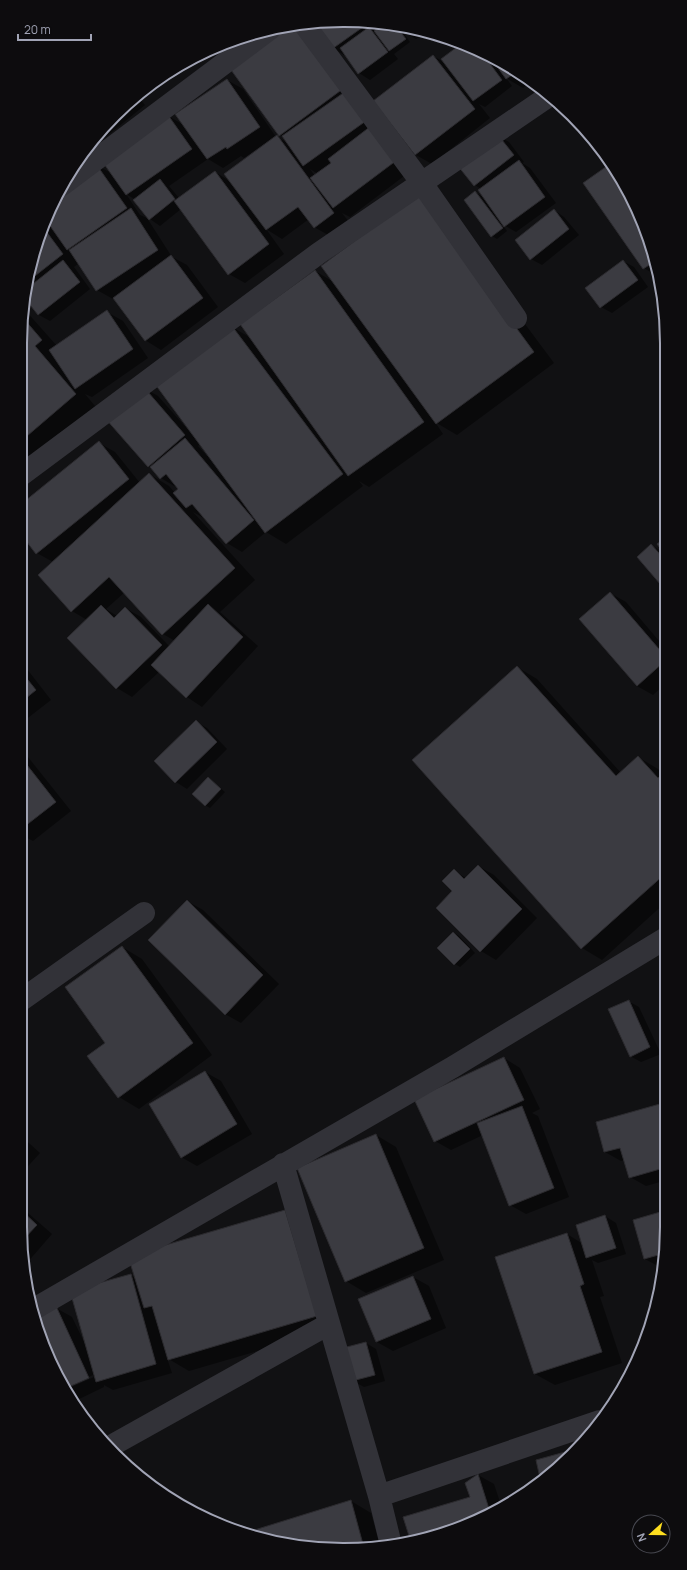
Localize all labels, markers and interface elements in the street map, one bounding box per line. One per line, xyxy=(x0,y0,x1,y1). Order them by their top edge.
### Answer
scale bar xyxy=(18,16,91,42)
text: 20 m xyxy=(24,21,51,38)
north arrow xyxy=(631,1514,671,1554)
text: N xyxy=(633,1531,650,1544)

